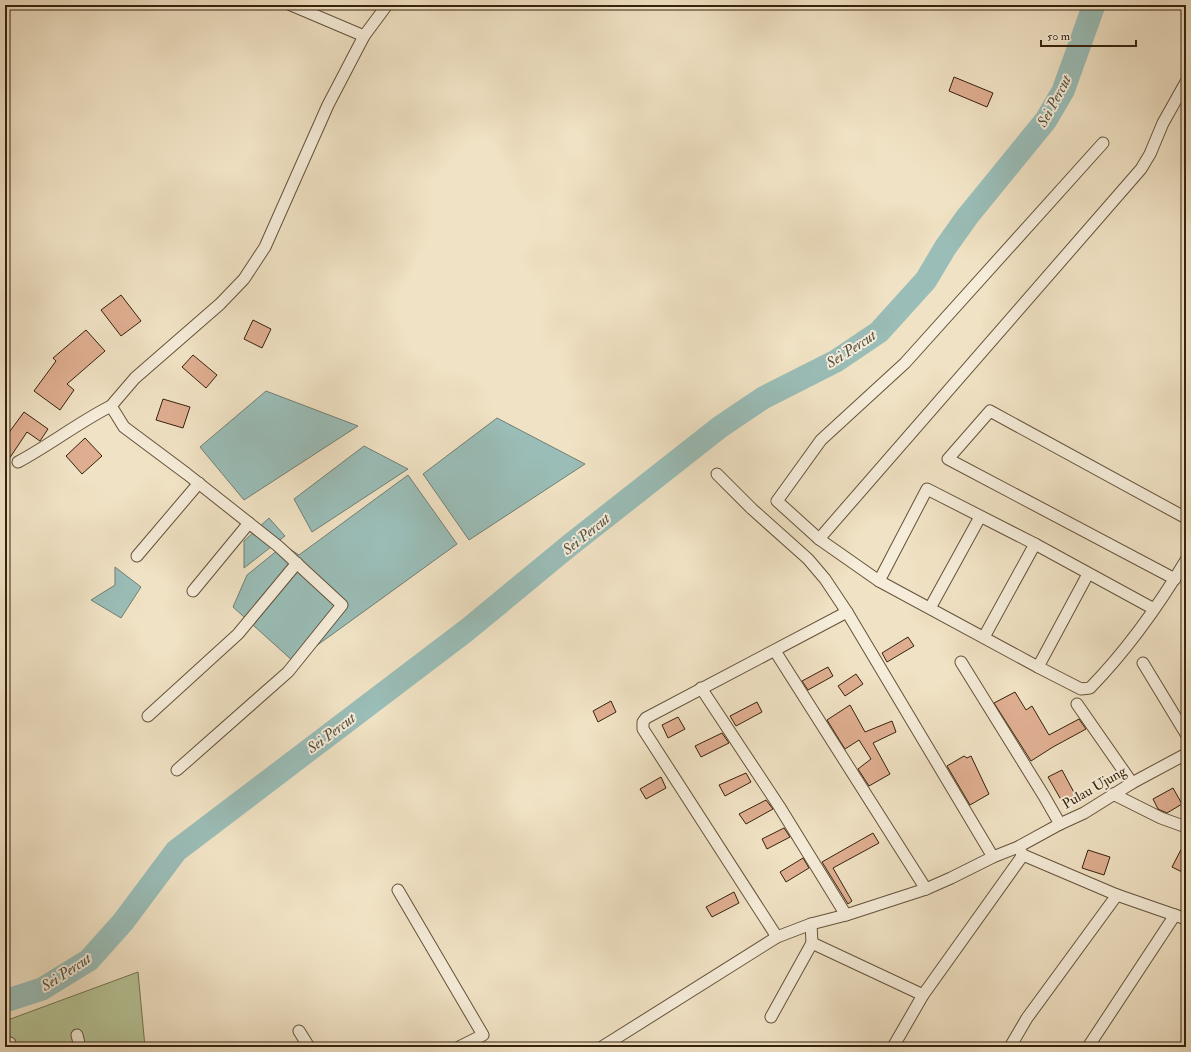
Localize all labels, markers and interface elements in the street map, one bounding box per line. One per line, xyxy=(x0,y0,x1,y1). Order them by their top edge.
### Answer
scale bar xyxy=(1041,22,1136,48)
text: 50 m xyxy=(1047,29,1071,44)
water label: Sei Percut xyxy=(1032,72,1076,131)
water label: Sei Percut xyxy=(822,326,880,373)
water label: Sei Percut xyxy=(558,509,615,560)
water label: Sei Percut xyxy=(302,709,360,758)
street label: Pulau Ujung xyxy=(1059,762,1130,813)
water label: Sei Percut xyxy=(37,949,95,996)

